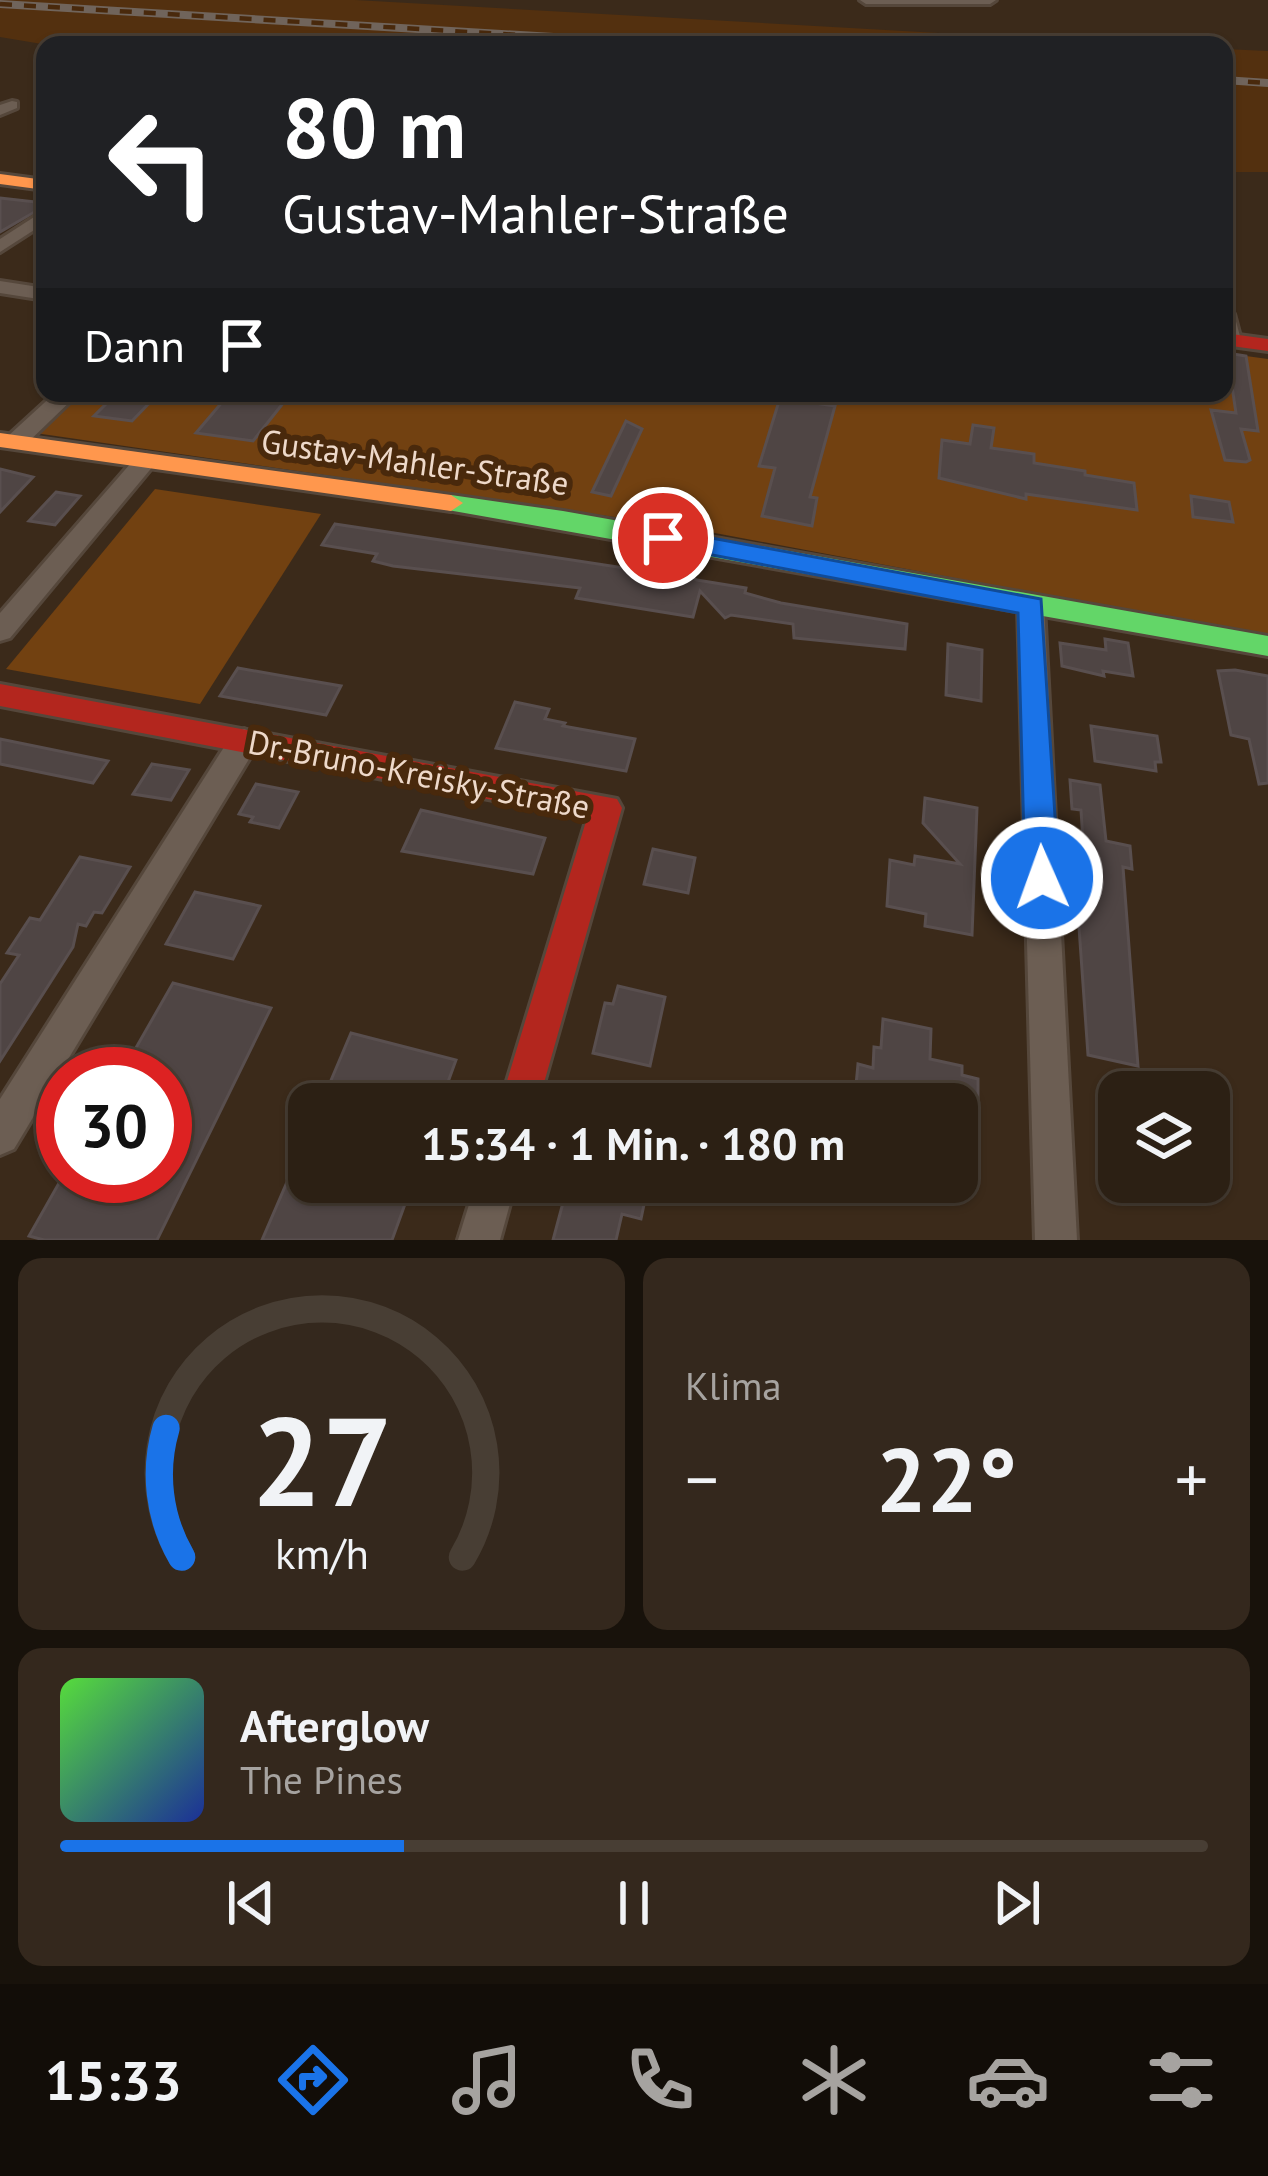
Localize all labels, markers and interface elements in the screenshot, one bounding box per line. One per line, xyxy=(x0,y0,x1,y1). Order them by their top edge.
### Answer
text: 80 m xyxy=(282,72,466,181)
icon: left xyxy=(84,84,240,240)
text: Gustav-Mahler-Straße xyxy=(282,178,789,248)
icon: arrive xyxy=(209,312,275,378)
text: Dann xyxy=(84,316,185,374)
street label: Gustav-Mahler-Straße xyxy=(259,419,571,504)
pin xyxy=(612,487,714,589)
icon: arrive xyxy=(630,505,696,571)
street label: Dr.-Bruno-Kreisky-Straße xyxy=(245,719,593,828)
position arrow xyxy=(979,815,1105,941)
speed limit sign: 30 xyxy=(36,1047,192,1203)
map controls xyxy=(1098,1071,1230,1203)
button: layers xyxy=(1098,1071,1230,1203)
text: 15:34 · 1 Min. · 180 m xyxy=(421,1114,845,1172)
text: Klima xyxy=(685,1360,782,1411)
text: 27 xyxy=(251,1379,392,1540)
text: 22° xyxy=(876,1420,1017,1537)
text: − xyxy=(685,1436,718,1521)
text: + xyxy=(1175,1436,1208,1521)
text: km/h xyxy=(274,1525,369,1581)
text: Afterglow xyxy=(240,1696,429,1754)
text: The Pines xyxy=(240,1754,403,1805)
icon: previous xyxy=(218,1870,284,1936)
icon: pause xyxy=(601,1870,667,1936)
icon: next xyxy=(984,1870,1050,1936)
icon: directions xyxy=(271,2038,355,2122)
icon: music xyxy=(445,2038,529,2122)
icon: phone xyxy=(618,2038,702,2122)
icon: climate xyxy=(792,2038,876,2122)
icon: car xyxy=(966,2038,1050,2122)
icon: filters xyxy=(1139,2038,1223,2122)
text: 15:33 xyxy=(45,2045,182,2115)

